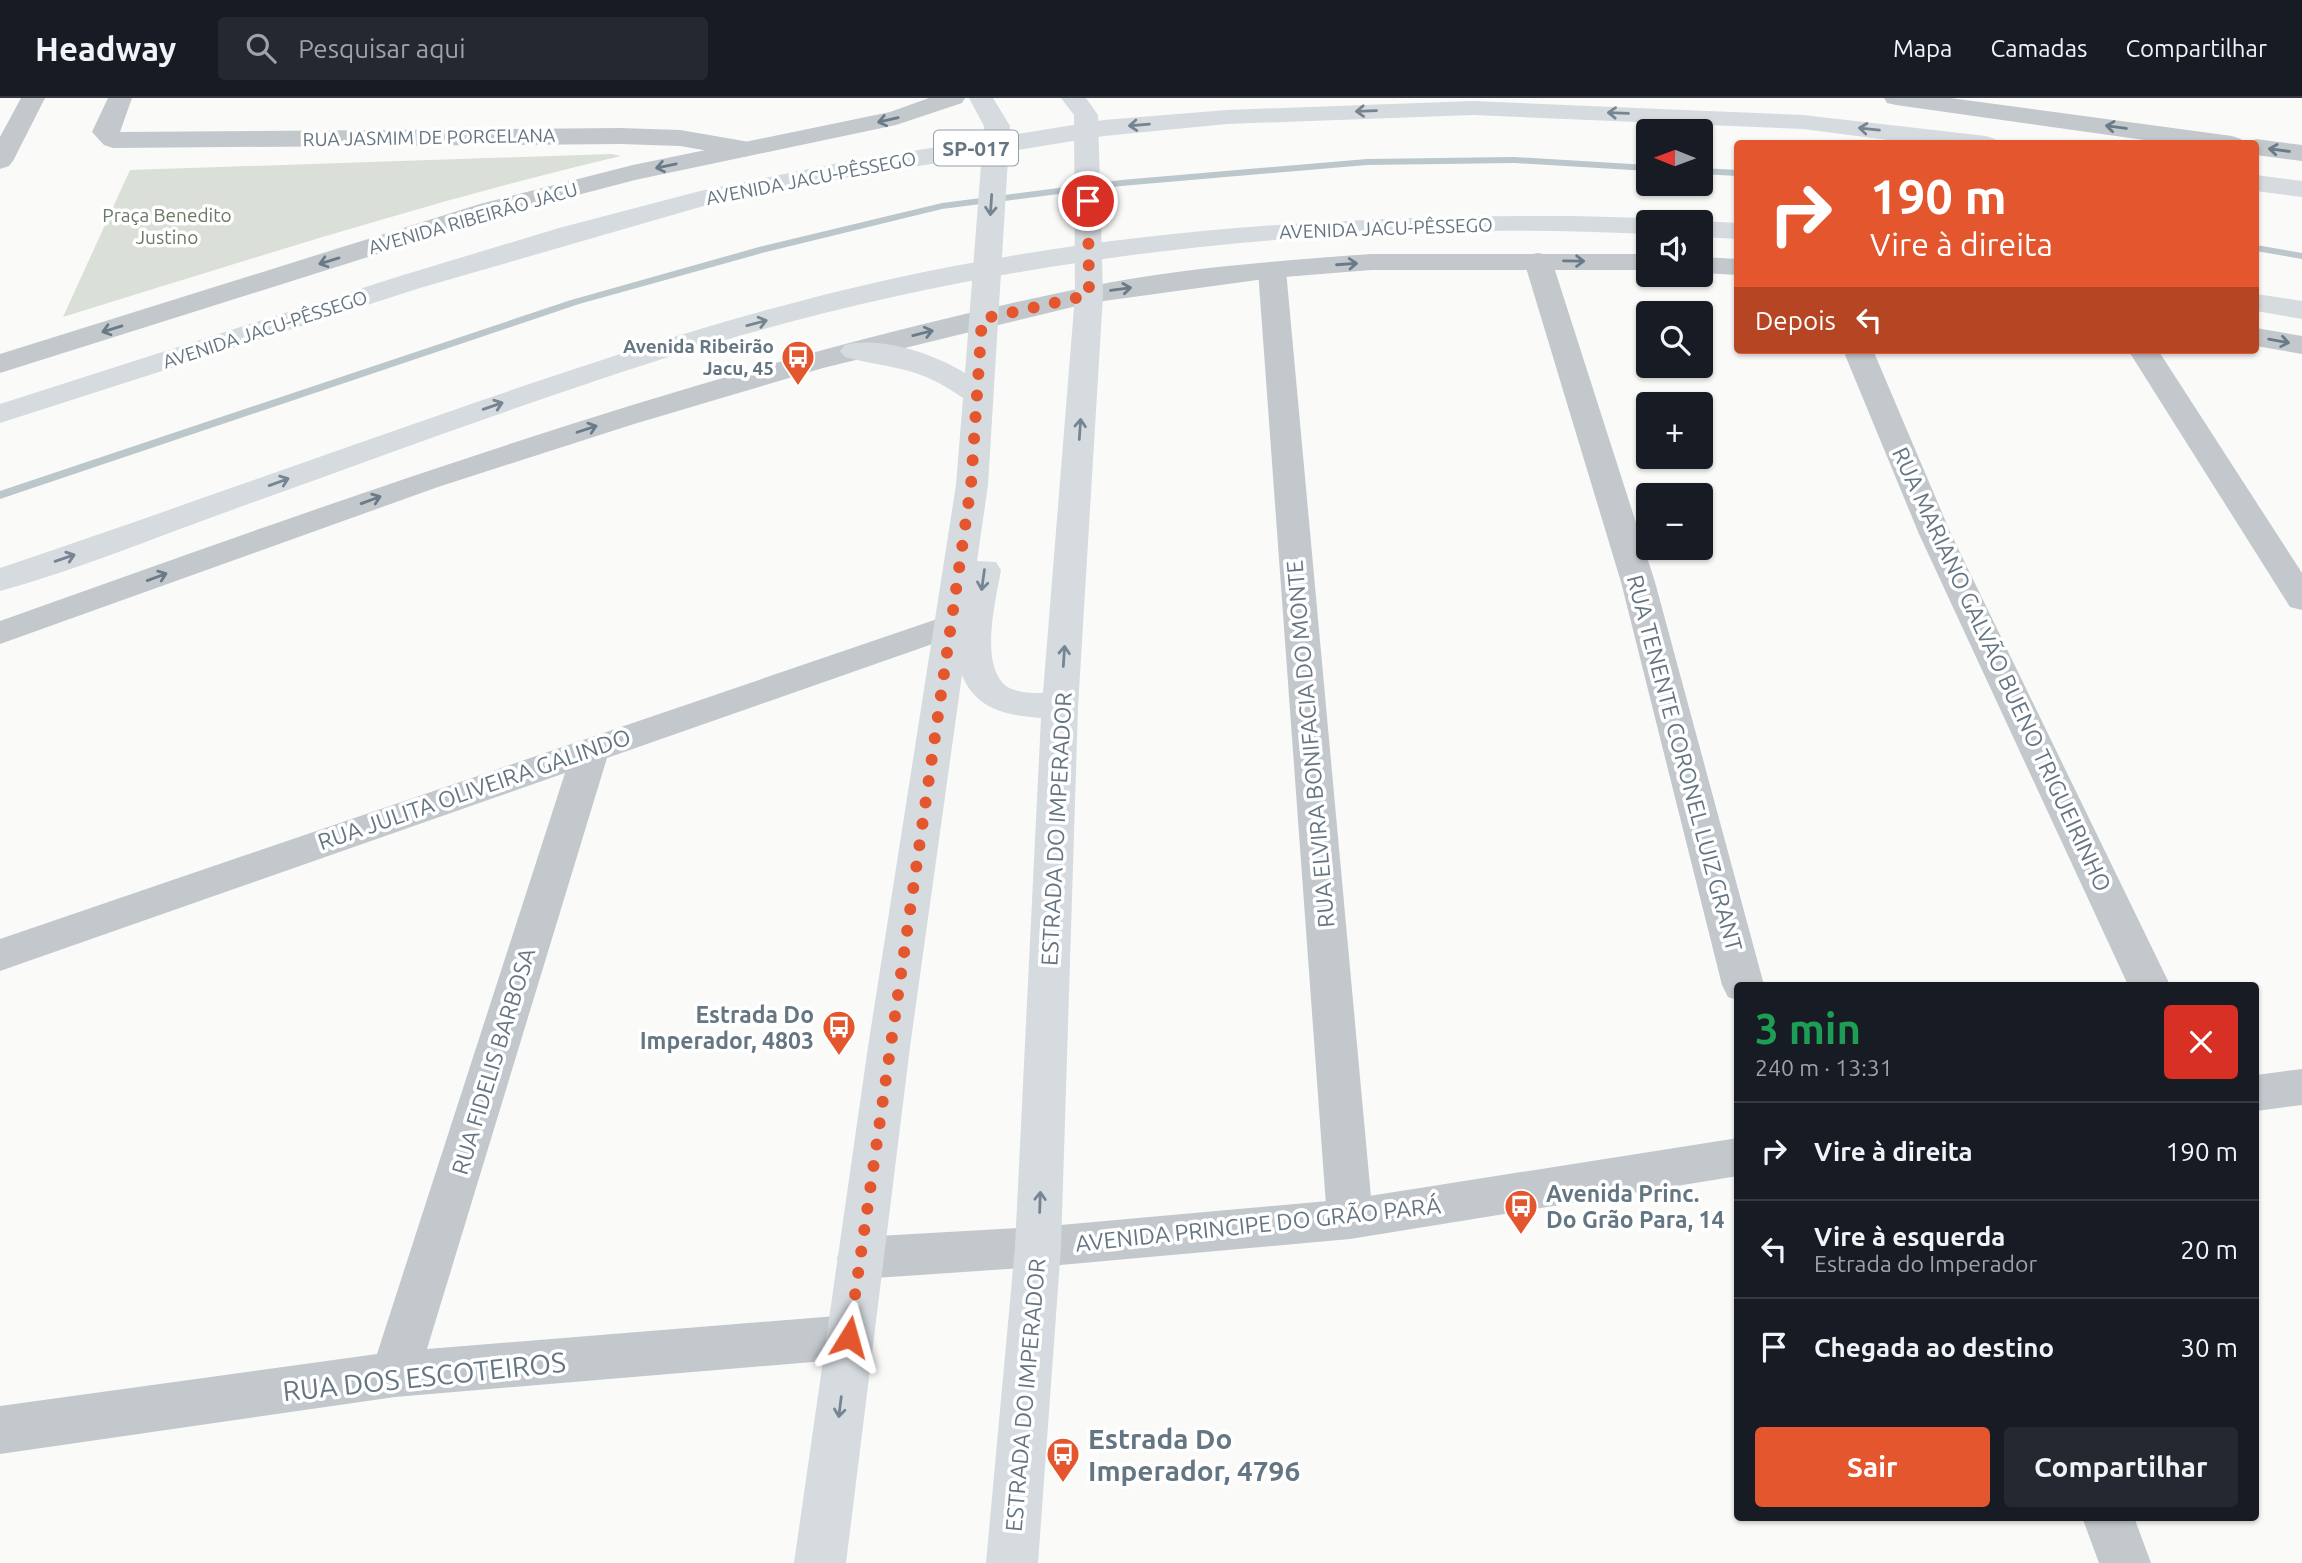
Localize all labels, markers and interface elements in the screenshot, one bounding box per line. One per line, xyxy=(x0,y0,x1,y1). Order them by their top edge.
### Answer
search box xyxy=(218,17,708,80)
icon: search xyxy=(242,29,280,67)
text: Headway xyxy=(35,30,176,67)
text: Pesquisar aqui xyxy=(298,34,466,63)
text: Mapa xyxy=(1893,35,1952,62)
text: Camadas xyxy=(1990,35,2087,62)
text: Compartilhar xyxy=(2125,35,2267,62)
one-way arrow xyxy=(1355,105,1378,118)
one-way arrow xyxy=(1607,106,1630,119)
one-way arrow xyxy=(877,114,900,127)
one-way arrow xyxy=(1128,119,1151,132)
north arrow xyxy=(1636,119,1713,196)
map controls xyxy=(1636,119,1713,560)
one-way arrow xyxy=(2105,120,2128,133)
one-way arrow xyxy=(1858,122,1881,135)
street label: RUA JASMIM DE PORCELANA xyxy=(302,124,556,150)
road number: SP-017 xyxy=(934,130,1018,166)
one-way arrow xyxy=(2268,143,2291,156)
street label: AVENIDA JACU-PÊSSEGO xyxy=(704,147,918,209)
one-way arrow xyxy=(655,160,678,173)
icon: right xyxy=(1755,168,1846,259)
text: 190 m xyxy=(1870,168,2007,223)
pin xyxy=(1058,171,1118,231)
street label: AVENIDA RIBEIRÃO JACU xyxy=(366,178,580,258)
icon: arrive xyxy=(1069,182,1107,220)
one-way arrow xyxy=(984,193,997,215)
park label: Praça Benedito Justino xyxy=(102,204,232,248)
button: sound xyxy=(1636,210,1713,287)
street label: AVENIDA JACU-PÊSSEGO xyxy=(1279,213,1493,243)
text: Vire à direita xyxy=(1870,226,2053,262)
one-way arrow xyxy=(1563,254,1586,268)
one-way arrow xyxy=(318,255,340,268)
one-way arrow xyxy=(1335,257,1358,270)
one-way arrow xyxy=(1109,282,1132,295)
street label: AVENIDA JACU-PÊSSEGO xyxy=(160,286,370,372)
button: search xyxy=(1636,301,1713,378)
icon: left xyxy=(1850,301,1888,339)
text: Depois xyxy=(1755,306,1836,335)
one-way arrow xyxy=(745,316,768,329)
one-way arrow xyxy=(101,323,123,336)
one-way arrow xyxy=(911,326,934,339)
place label: Avenida Ribeirão Jacu, 45 xyxy=(623,335,774,379)
one-way arrow xyxy=(2267,335,2290,348)
bus stop icon: Avenida Ribeirão Jacu, 45 xyxy=(779,338,817,387)
button: + xyxy=(1636,392,1713,469)
one-way arrow xyxy=(482,399,504,411)
one-way arrow xyxy=(1074,419,1087,441)
one-way arrow xyxy=(575,422,597,435)
street label: RUA MARIANO GALVÃO BUENO TRIGUEIRINHO xyxy=(1888,443,2116,895)
one-way arrow xyxy=(267,474,289,487)
button: − xyxy=(1636,483,1713,560)
one-way arrow xyxy=(359,493,381,505)
one-way arrow xyxy=(53,551,75,563)
street label: RUA ELVIRA BONIFACIA DO MONTE xyxy=(1281,559,1339,929)
one-way arrow xyxy=(976,568,989,591)
one-way arrow xyxy=(145,570,167,582)
street label: RUA TENENTE CORONEL LUIZ GRANT xyxy=(1623,572,1747,954)
one-way arrow xyxy=(1058,646,1071,668)
street label: ESTRADA DO IMPERADOR xyxy=(1036,691,1076,967)
street label: RUA JULITA OLIVEIRA GALINDO xyxy=(314,724,634,854)
street label: RUA FIDELIS BARBOSA xyxy=(447,945,539,1177)
place label: Estrada Do Imperador, 4803 xyxy=(640,1002,814,1054)
text: 3 min xyxy=(1755,1005,1861,1052)
button: close xyxy=(2164,1005,2238,1079)
bus stop icon: Estrada Do Imperador, 4803 xyxy=(820,1008,858,1057)
text: 240 m · 13:31 xyxy=(1755,1055,1893,1080)
icon: right xyxy=(1755,1132,1793,1170)
text: Vire à direita xyxy=(1814,1137,1973,1166)
text: 190 m xyxy=(2166,1137,2238,1166)
place label: Avenida Princ. Do Grão Para, 14 xyxy=(1546,1181,1725,1233)
bus stop icon: Avenida Princ. Do Grão Para, 14 xyxy=(1502,1187,1540,1236)
one-way arrow xyxy=(1033,1191,1046,1214)
street label: AVENIDA PRINCIPE DO GRÃO PARÁ xyxy=(1074,1191,1442,1256)
text: Vire à esquerda xyxy=(1814,1222,2005,1251)
icon: left xyxy=(1755,1230,1793,1268)
text: 20 m xyxy=(2180,1235,2238,1264)
text: Estrada do Imperador xyxy=(1814,1251,2037,1276)
street label: ESTRADA DO IMPERADOR xyxy=(1001,1257,1049,1533)
position arrow xyxy=(812,1300,886,1374)
icon: arrive xyxy=(1755,1328,1793,1366)
text: Chegada ao destino xyxy=(1814,1333,2054,1362)
text: 30 m xyxy=(2180,1333,2238,1362)
street label: RUA DOS ESCOTEIROS xyxy=(281,1346,567,1406)
one-way arrow xyxy=(834,1395,847,1417)
place label: Estrada Do Imperador, 4796 xyxy=(1088,1423,1300,1486)
button: Sair xyxy=(1755,1427,1990,1507)
button: Compartilhar xyxy=(2004,1427,2238,1507)
bus stop icon: Estrada Do Imperador, 4796 xyxy=(1044,1435,1082,1484)

